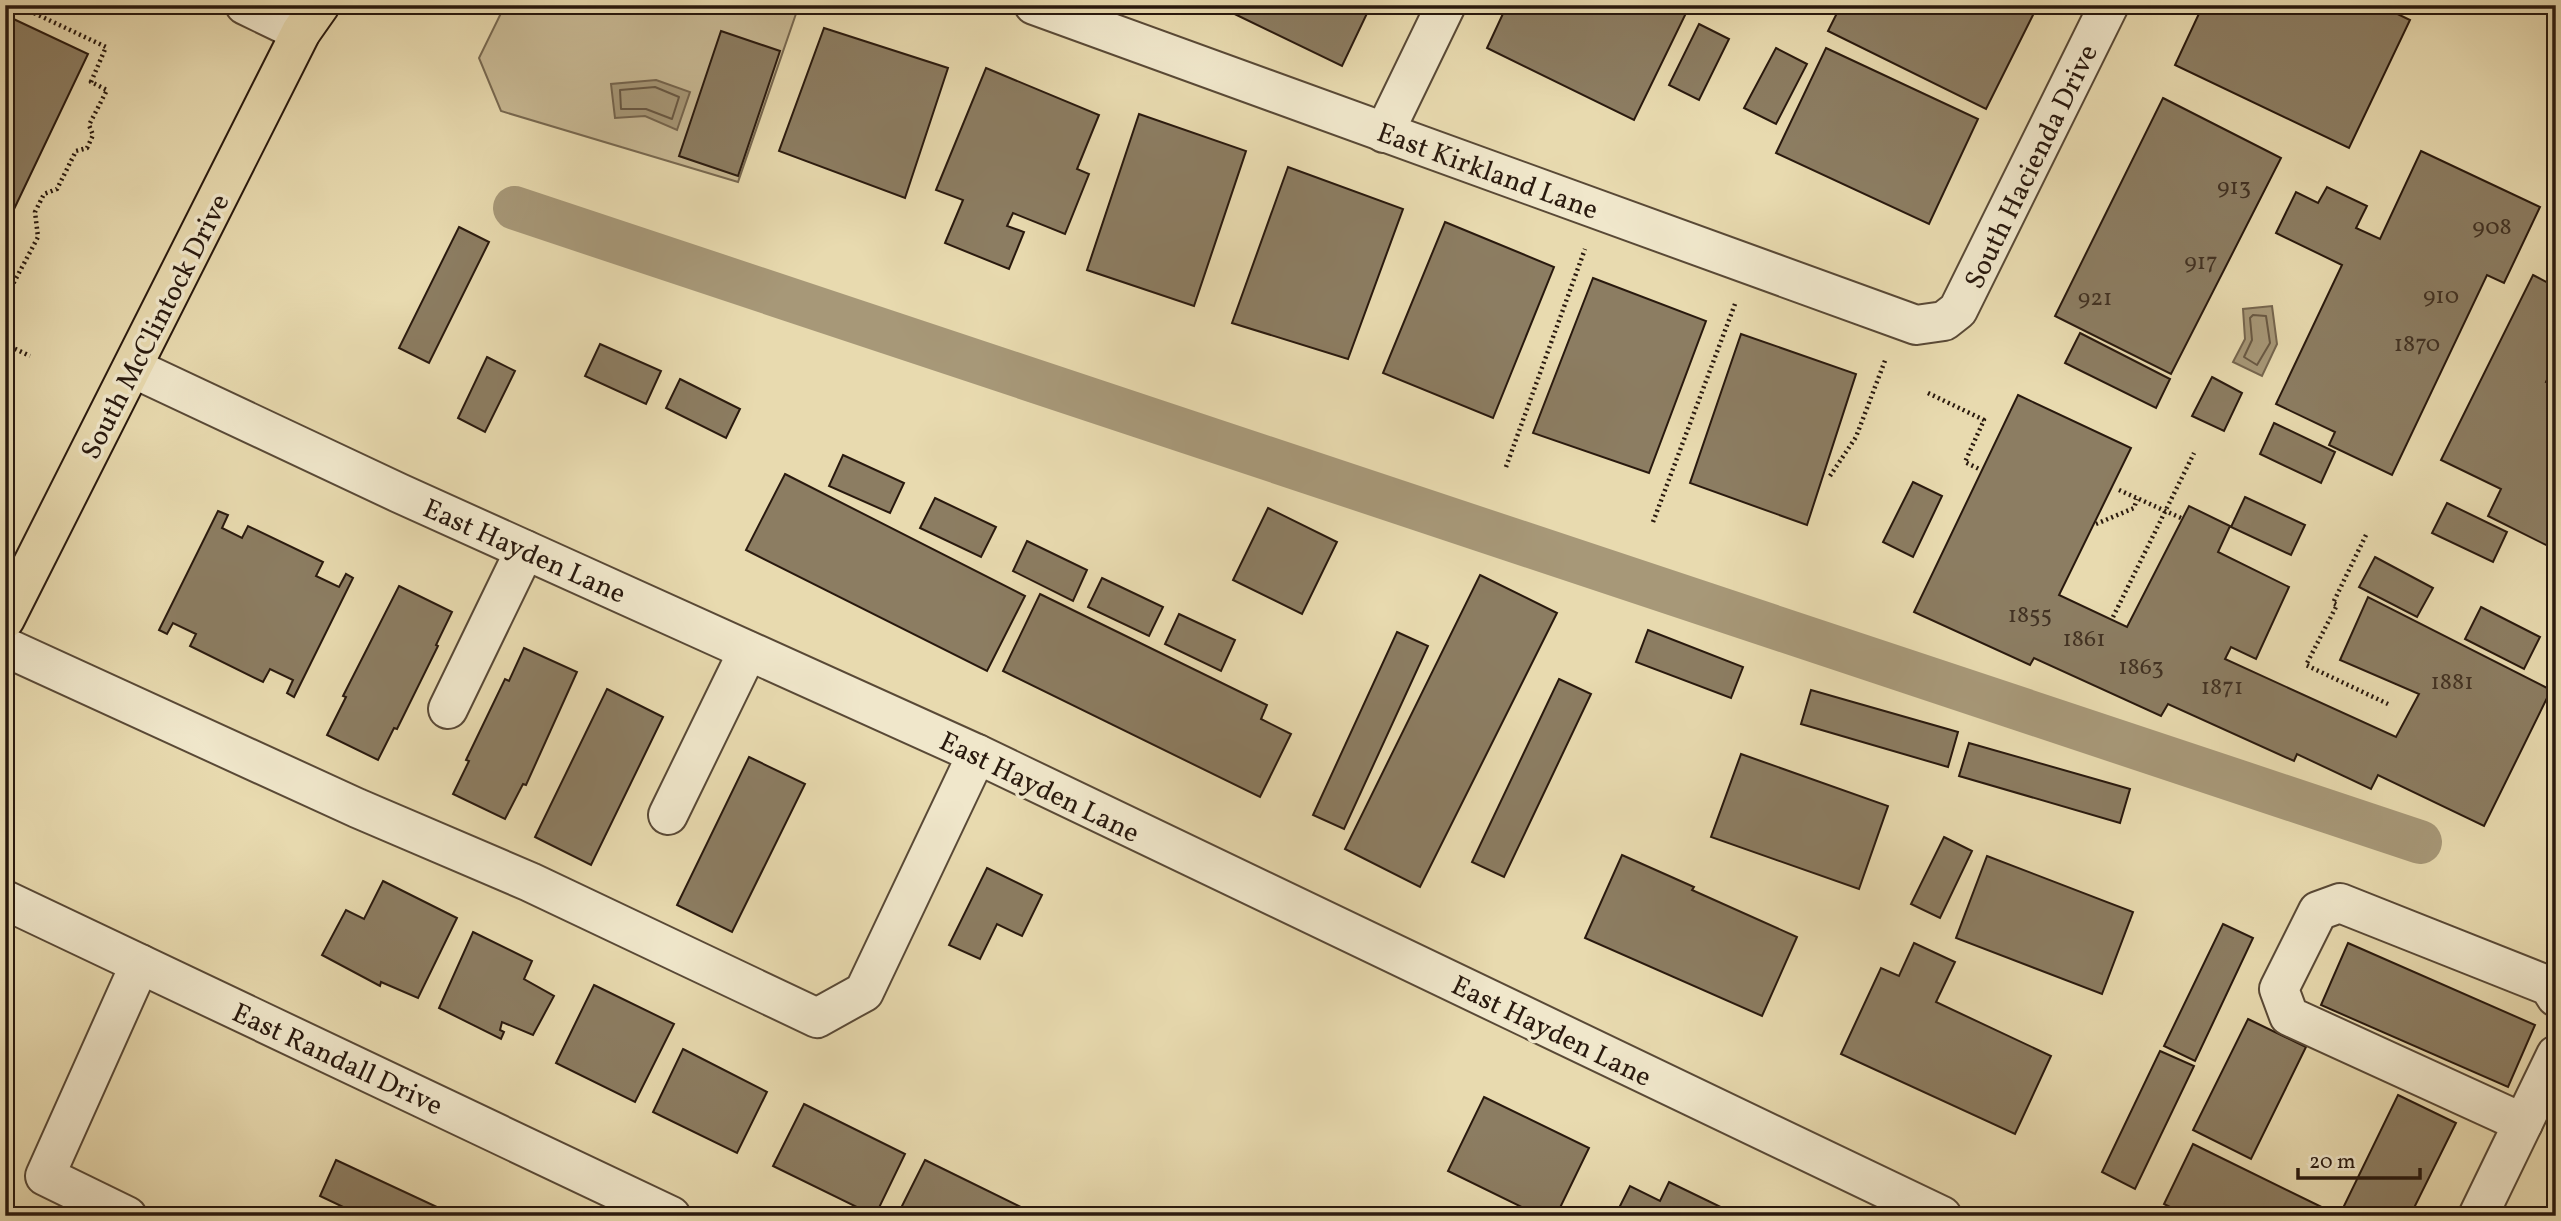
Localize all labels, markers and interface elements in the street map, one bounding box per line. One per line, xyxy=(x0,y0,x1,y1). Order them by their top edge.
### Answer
street label: South Hacienda Drive xyxy=(1956,38,2109,296)
street label: East Kirkland Lane xyxy=(1371,114,1603,230)
house number: 913 xyxy=(2217,171,2251,205)
street label: South McClintock Drive xyxy=(72,187,240,467)
house number: 908 xyxy=(2472,211,2512,245)
house number: 917 xyxy=(2184,246,2218,280)
house number: 910 xyxy=(2423,280,2459,314)
house number: 921 xyxy=(2078,282,2112,316)
house number: 1870 xyxy=(2394,328,2440,362)
street label: East Hayden Lane xyxy=(416,490,632,614)
house number: 1855 xyxy=(2008,599,2052,633)
house number: 1861 xyxy=(2063,623,2105,657)
house number: 1863 xyxy=(2118,651,2164,685)
house number: 1881 xyxy=(2430,666,2474,700)
house number: 1871 xyxy=(2201,671,2243,705)
street label: East Hayden Lane xyxy=(932,723,1146,854)
street label: East Hayden Lane xyxy=(1444,967,1658,1098)
street label: East Randall Drive xyxy=(225,994,449,1126)
scale bar xyxy=(2298,1137,2421,1181)
text: 20 m xyxy=(2309,1148,2355,1177)

